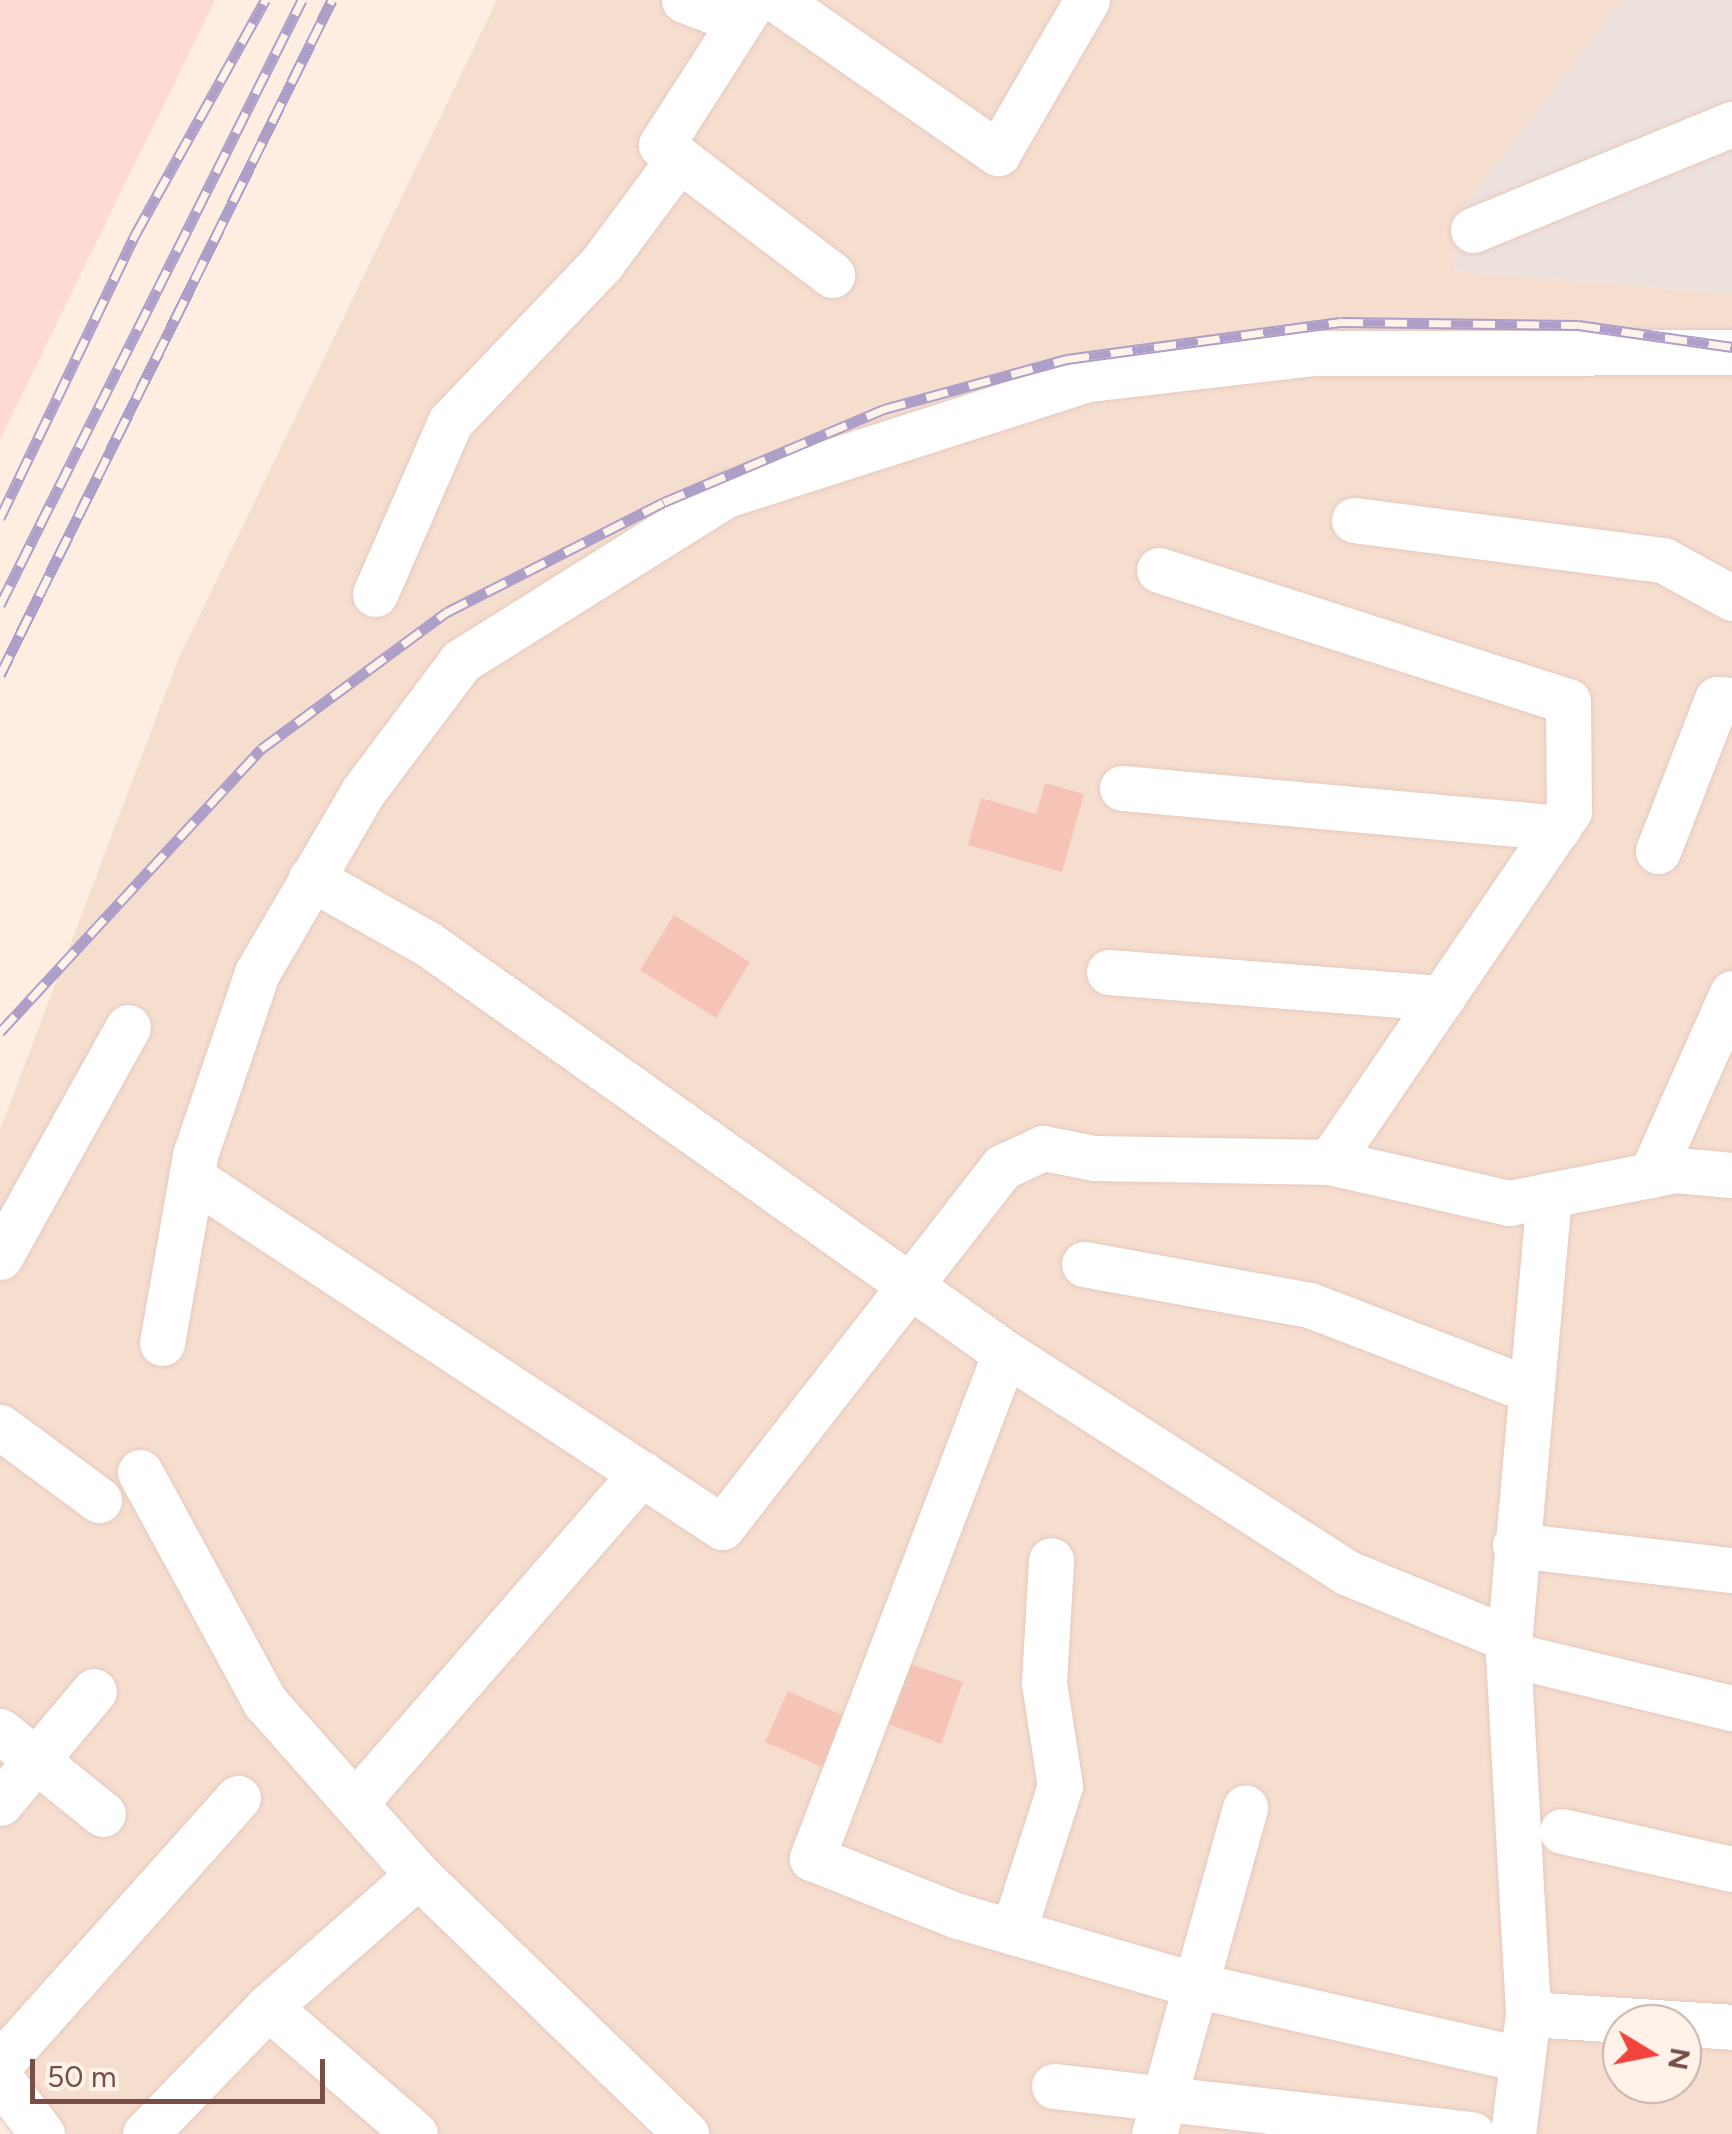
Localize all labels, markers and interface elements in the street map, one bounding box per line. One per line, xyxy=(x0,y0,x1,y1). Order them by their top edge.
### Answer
north arrow xyxy=(1602,2004,1702,2104)
scale bar xyxy=(35,2039,330,2101)
text: N xyxy=(1661,2045,1698,2072)
text: 50 m xyxy=(47,2058,116,2095)

